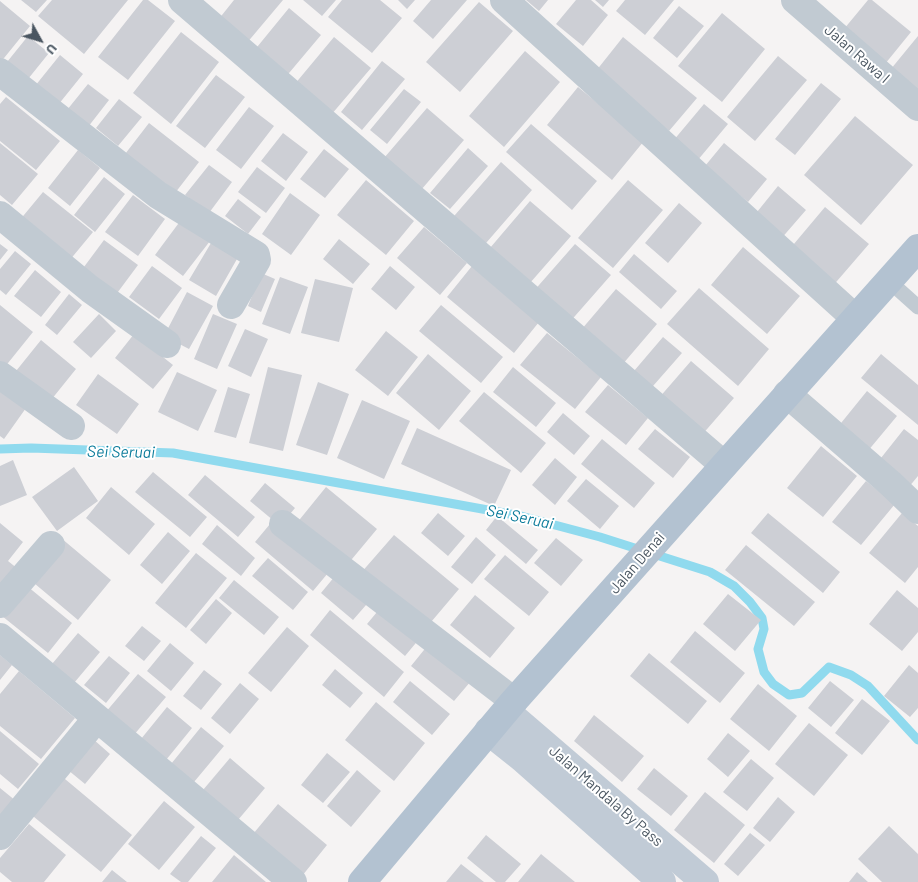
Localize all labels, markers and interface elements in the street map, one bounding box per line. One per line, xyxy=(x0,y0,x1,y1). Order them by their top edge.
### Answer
north arrow xyxy=(15,15,65,65)
street label: Jalan Rawa I xyxy=(821,21,893,87)
text: U xyxy=(43,41,61,59)
water label: Sei Seruai xyxy=(87,442,155,462)
water label: Sei Seruai xyxy=(485,501,555,533)
street label: Jalan Denai xyxy=(605,529,669,597)
street label: Jalan Mandala By Pass xyxy=(545,742,667,850)

